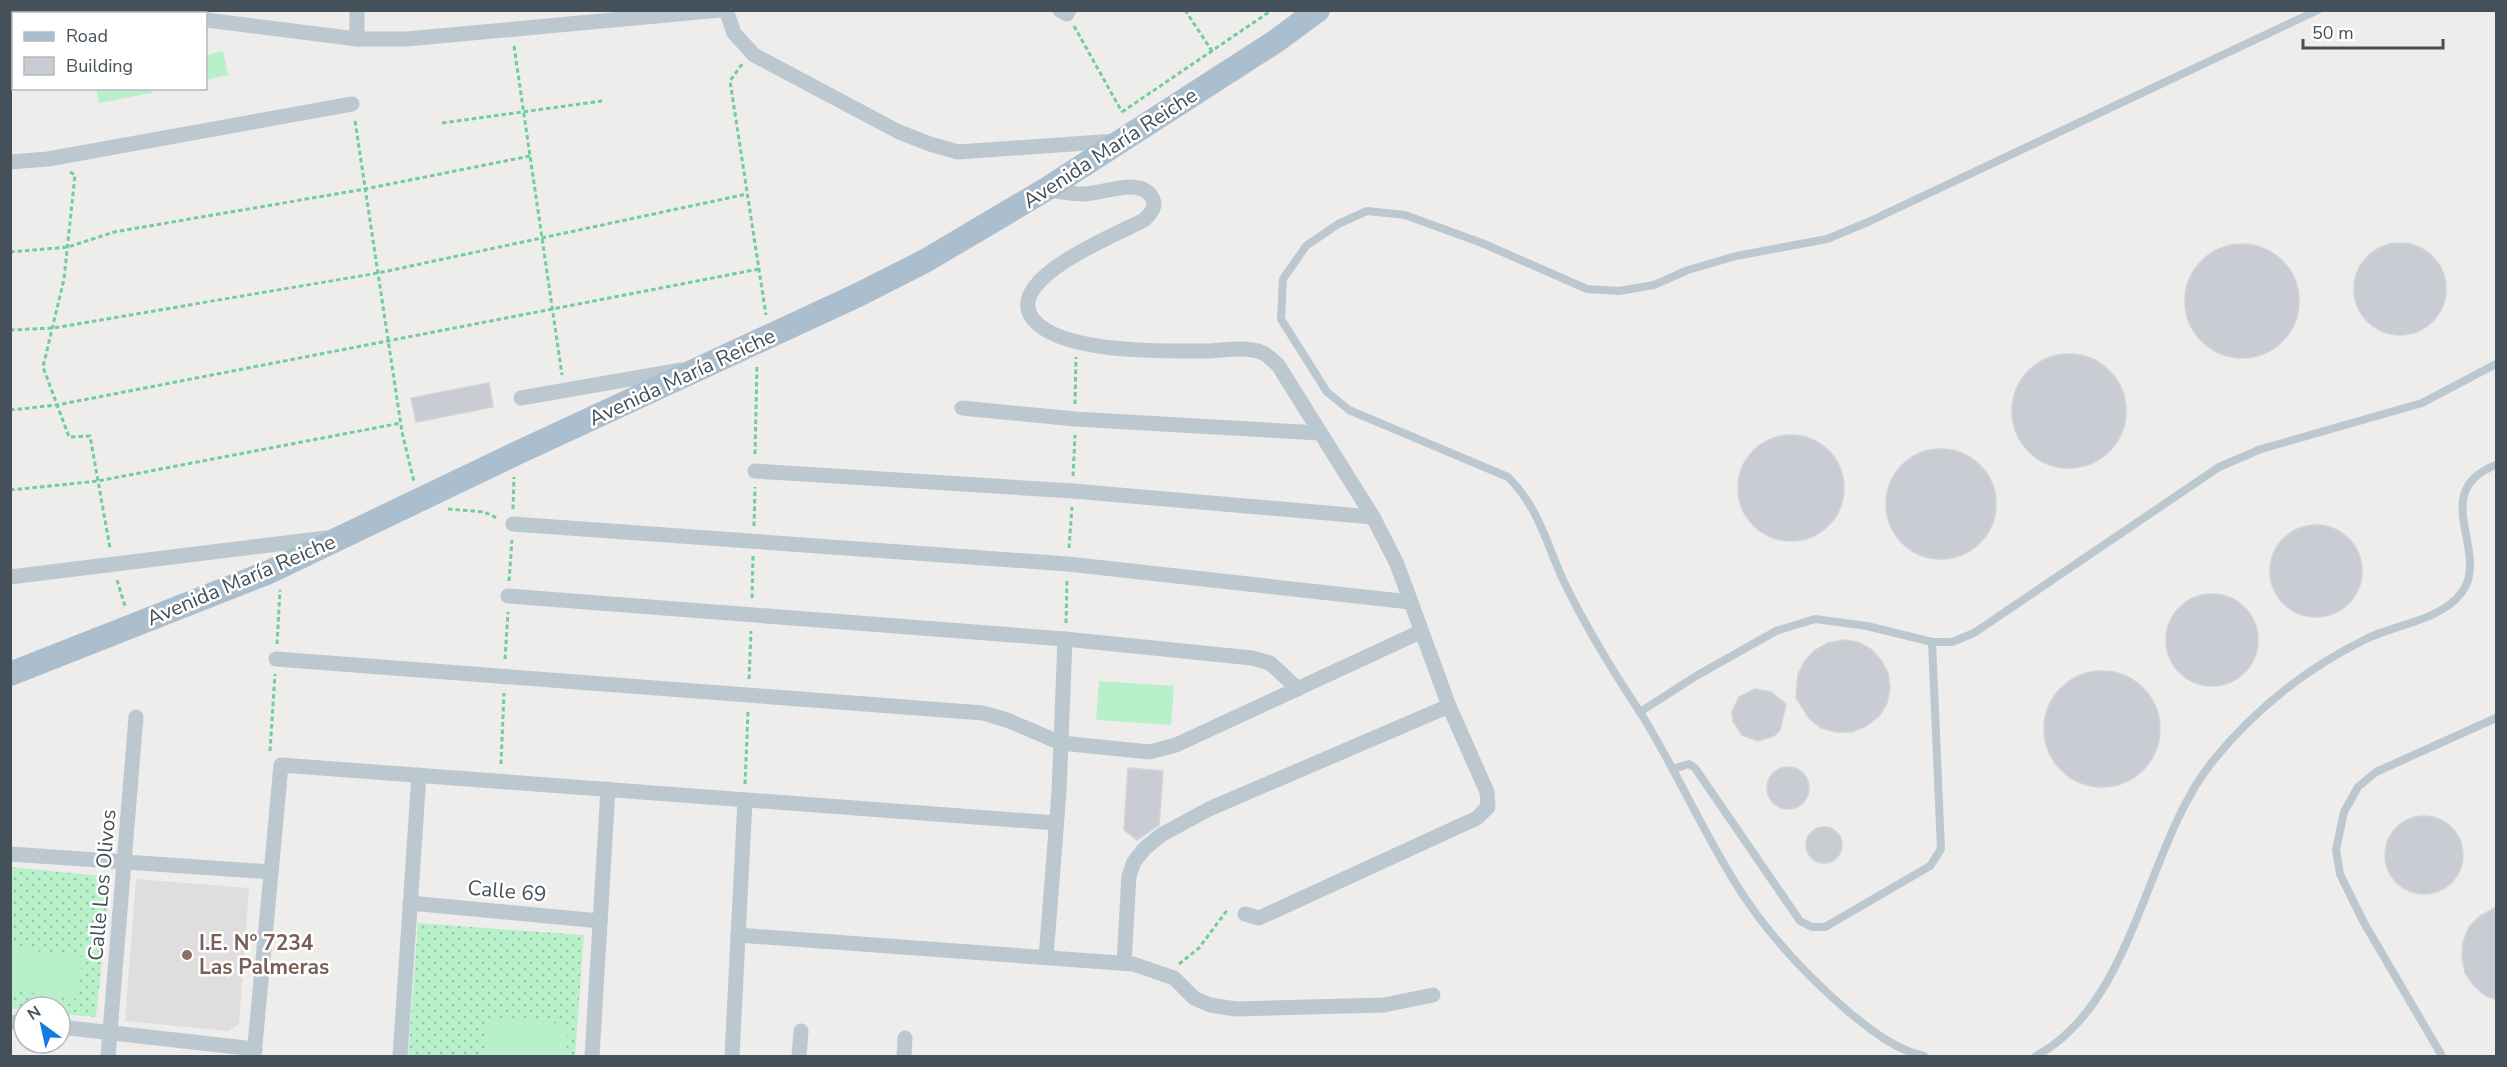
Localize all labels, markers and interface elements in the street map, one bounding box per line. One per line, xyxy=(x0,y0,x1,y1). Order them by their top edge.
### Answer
legend xyxy=(12,12,207,90)
scale bar xyxy=(2303,12,2442,50)
text: 50 m xyxy=(2312,21,2354,45)
text: Road xyxy=(66,24,108,48)
text: Building xyxy=(66,54,133,78)
street label: Avenida María Reiche xyxy=(1017,81,1203,215)
street label: Avenida María Reiche xyxy=(584,321,780,433)
street label: Avenida María Reiche xyxy=(142,527,340,633)
street label: Calle Los Olivos xyxy=(81,808,123,962)
street label: Calle 69 xyxy=(466,874,548,908)
place label: I.E. N° 7234 Las Palmeras xyxy=(199,929,329,981)
marker: I.E. N° 7234 Las Palmeras xyxy=(180,948,194,962)
north arrow xyxy=(12,995,72,1055)
text: N xyxy=(23,1001,45,1026)

